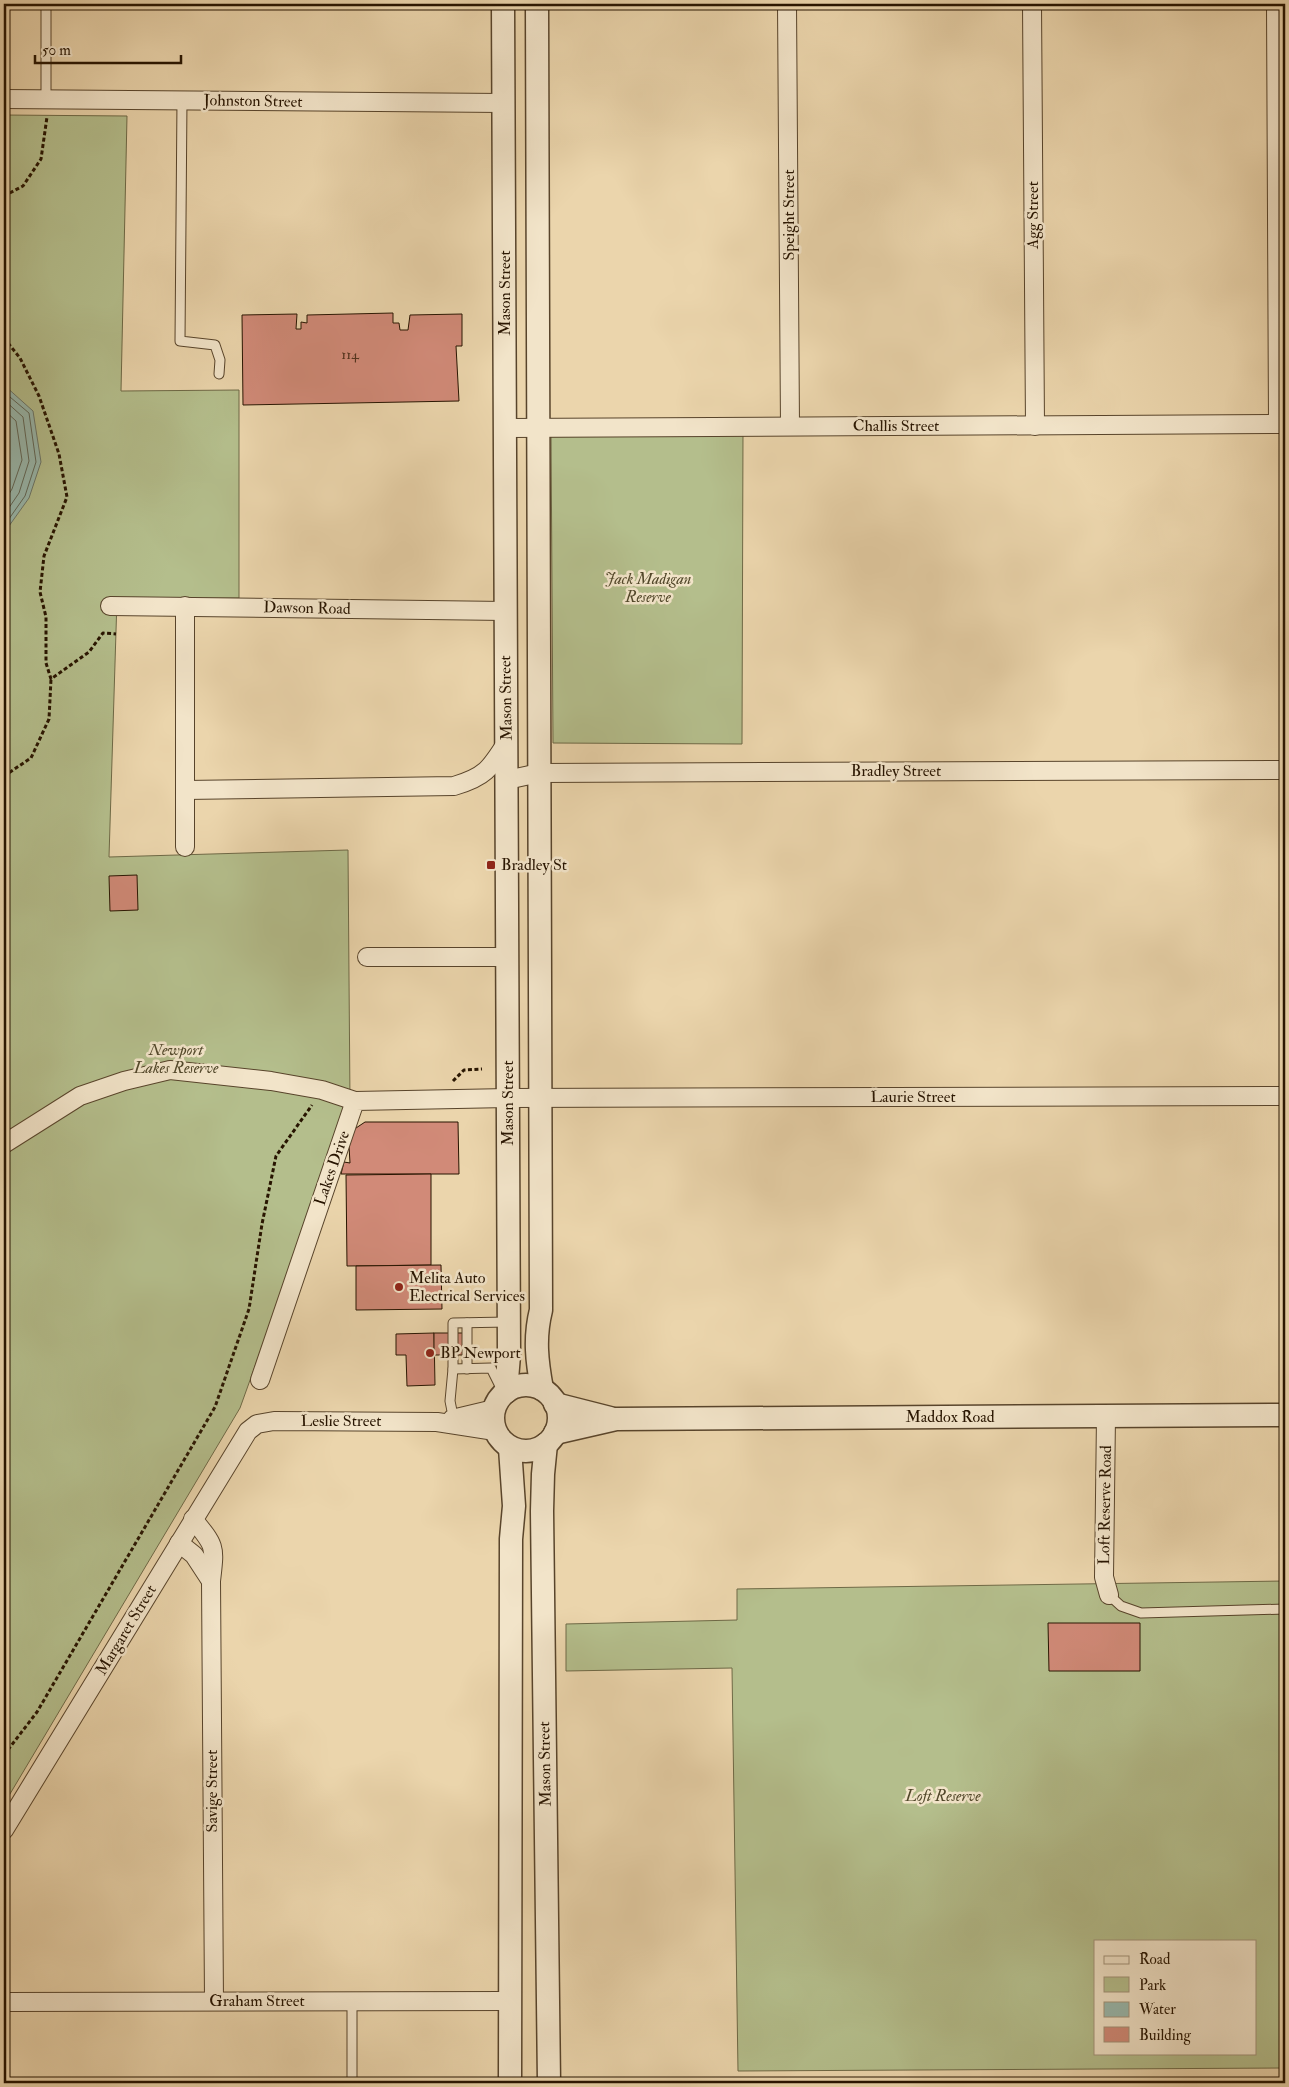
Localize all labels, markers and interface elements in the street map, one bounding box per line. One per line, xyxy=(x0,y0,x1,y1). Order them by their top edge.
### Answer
scale bar xyxy=(35,32,181,64)
text: 50 m xyxy=(42,41,71,60)
street label: Johnston Street xyxy=(202,90,303,113)
street label: Speight Street xyxy=(779,169,800,261)
street label: Agg Street xyxy=(1023,181,1043,250)
street label: Mason Street xyxy=(495,250,515,336)
house number: 114 xyxy=(341,346,360,363)
street label: Challis Street xyxy=(853,416,939,436)
park label: Jack Madigan Reserve xyxy=(605,569,691,607)
street label: Dawson Road xyxy=(263,597,351,619)
street label: Mason Street xyxy=(495,655,517,741)
street label: Bradley Street xyxy=(851,761,941,781)
place label: Bradley St xyxy=(501,855,567,875)
marker: Bradley St xyxy=(485,859,497,871)
park label: Newport Lakes Reserve xyxy=(133,1040,219,1078)
street label: Mason Street xyxy=(498,1060,518,1146)
street label: Laurie Street xyxy=(870,1087,956,1107)
street label: Lakes Drive xyxy=(310,1128,354,1208)
place label: Melita Auto Electrical Services xyxy=(409,1268,525,1306)
marker: Melita Auto Electrical Services xyxy=(393,1281,405,1293)
place label: BP Newport xyxy=(440,1343,521,1364)
marker: BP Newport xyxy=(424,1347,436,1359)
street label: Maddox Road xyxy=(905,1407,995,1427)
street label: Leslie Street xyxy=(301,1411,381,1431)
street label: Loft Reserve Road xyxy=(1094,1445,1116,1565)
street label: Margaret Street xyxy=(91,1581,161,1679)
street label: Mason Street xyxy=(534,1721,556,1807)
street label: Savige Street xyxy=(202,1750,222,1832)
park label: Loft Reserve xyxy=(904,1786,981,1806)
legend xyxy=(1094,1940,1256,2054)
text: Road xyxy=(1139,1950,1171,1969)
text: Park xyxy=(1139,1976,1166,1995)
street label: Graham Street xyxy=(209,1991,305,2011)
text: Water xyxy=(1138,2000,1176,2019)
text: Building xyxy=(1139,2026,1191,2045)

